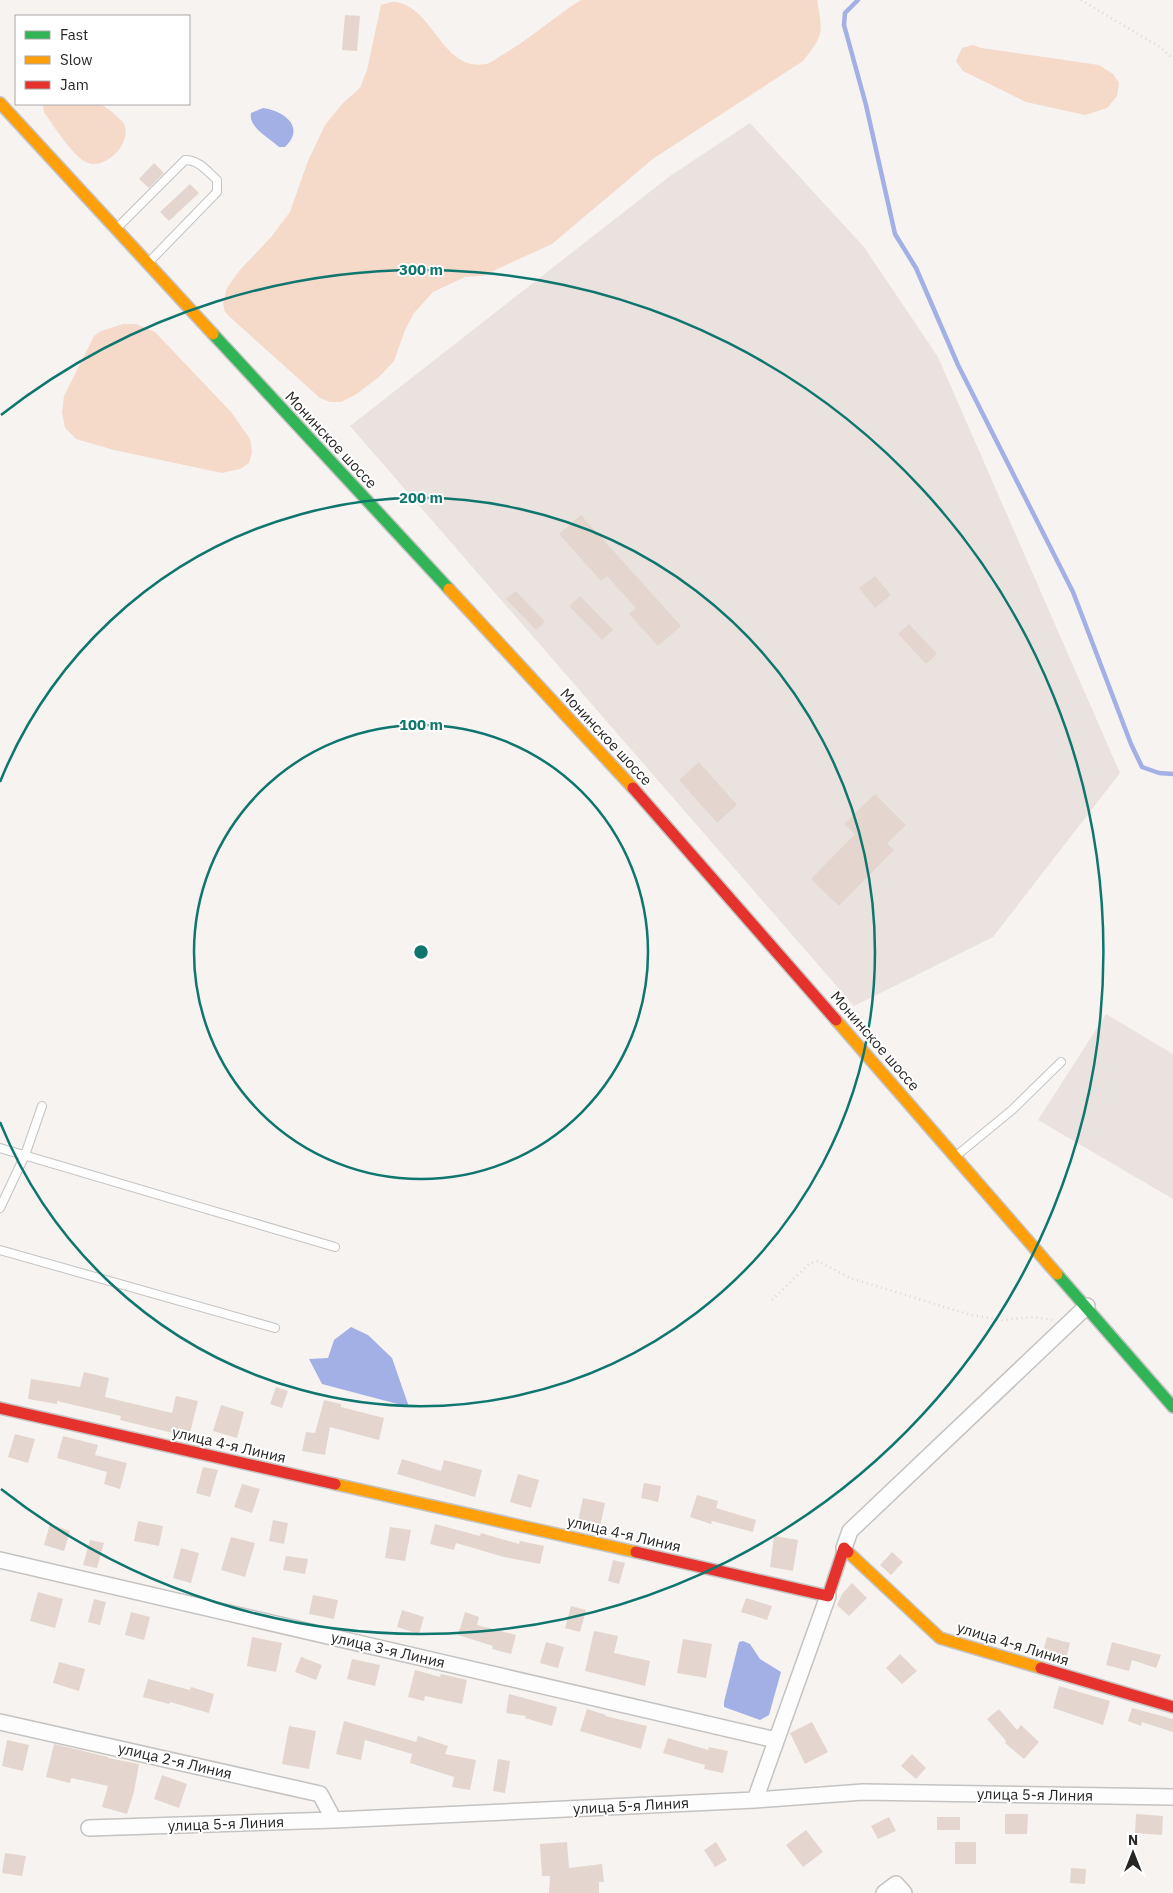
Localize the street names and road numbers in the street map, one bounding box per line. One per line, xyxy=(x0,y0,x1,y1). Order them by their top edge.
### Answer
street label: Монинское шоссе xyxy=(281,387,381,492)
street label: Монинское шоссе xyxy=(556,684,656,789)
street label: Монинское шоссе xyxy=(827,987,924,1095)
street label: улица 4-я Линия xyxy=(170,1422,288,1467)
street label: улица 4-я Линия xyxy=(565,1511,683,1556)
street label: улица 4-я Линия xyxy=(955,1617,1072,1670)
street label: улица 3-я Линия xyxy=(329,1627,447,1672)
street label: улица 2-я Линия xyxy=(116,1738,234,1783)
street label: улица 5-я Линия xyxy=(977,1784,1093,1805)
street label: улица 5-я Линия xyxy=(572,1793,690,1818)
street label: улица 5-я Линия xyxy=(167,1812,284,1835)

